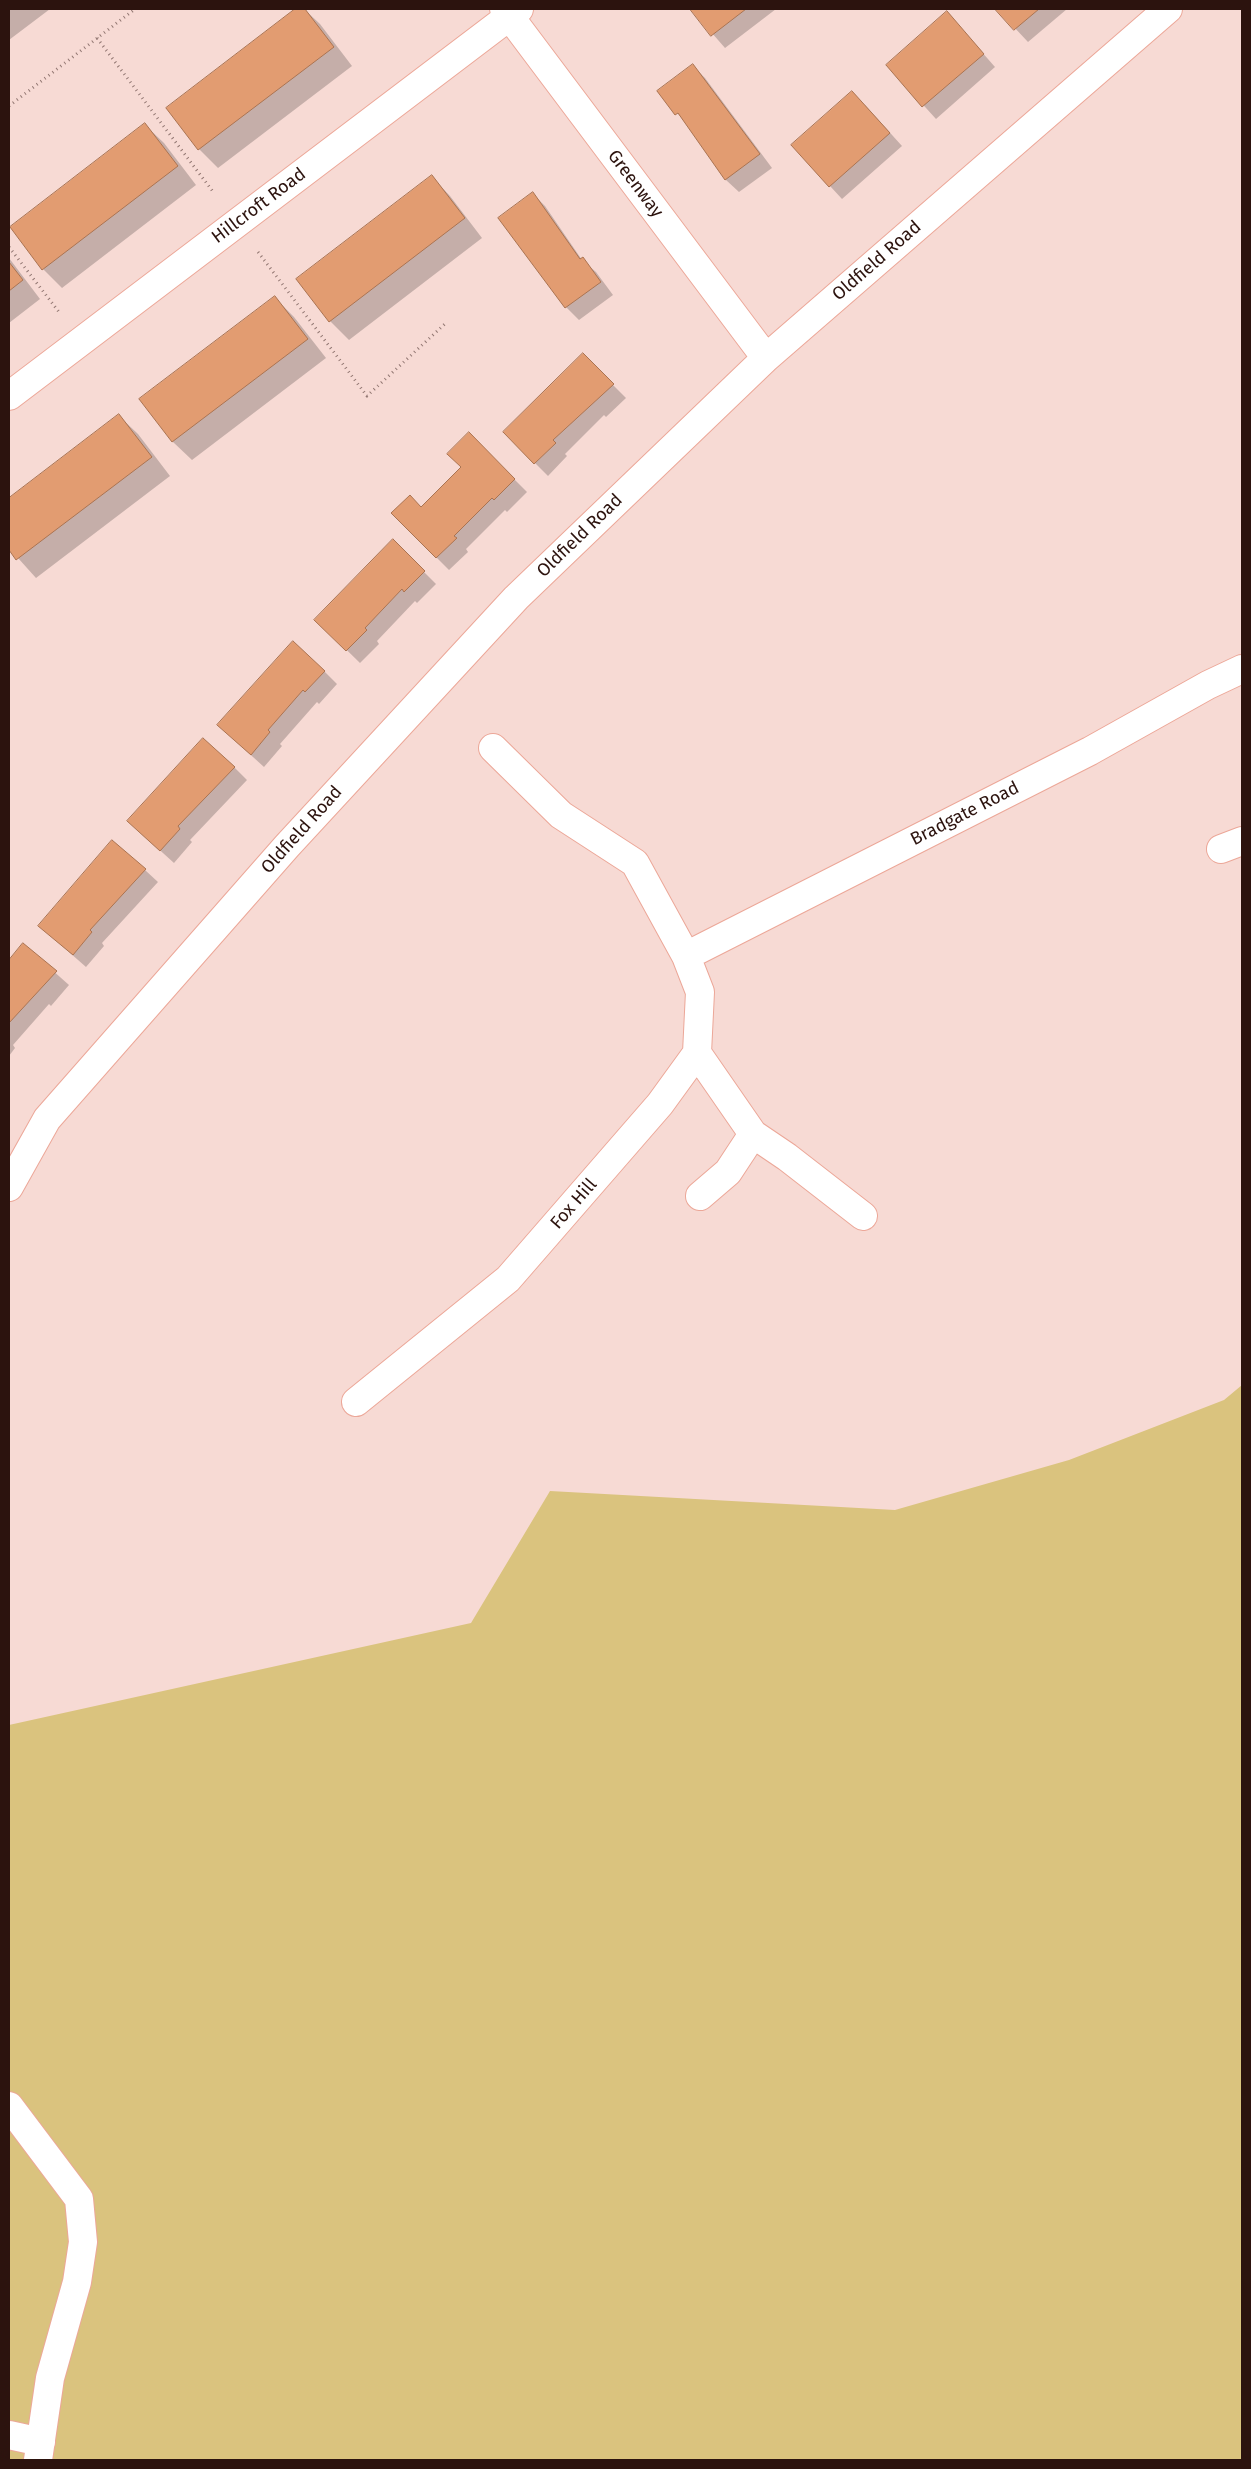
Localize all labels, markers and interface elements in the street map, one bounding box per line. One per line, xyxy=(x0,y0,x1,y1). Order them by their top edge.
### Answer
street label: Greenway xyxy=(603,146,667,222)
street label: Hillcroft Road xyxy=(208,164,310,248)
street label: Oldfield Road xyxy=(828,217,926,305)
street label: Oldfield Road xyxy=(533,490,627,582)
street label: Bradgate Road xyxy=(907,777,1023,851)
street label: Oldfield Road xyxy=(257,782,347,878)
street label: Fox Hill xyxy=(546,1174,602,1234)

